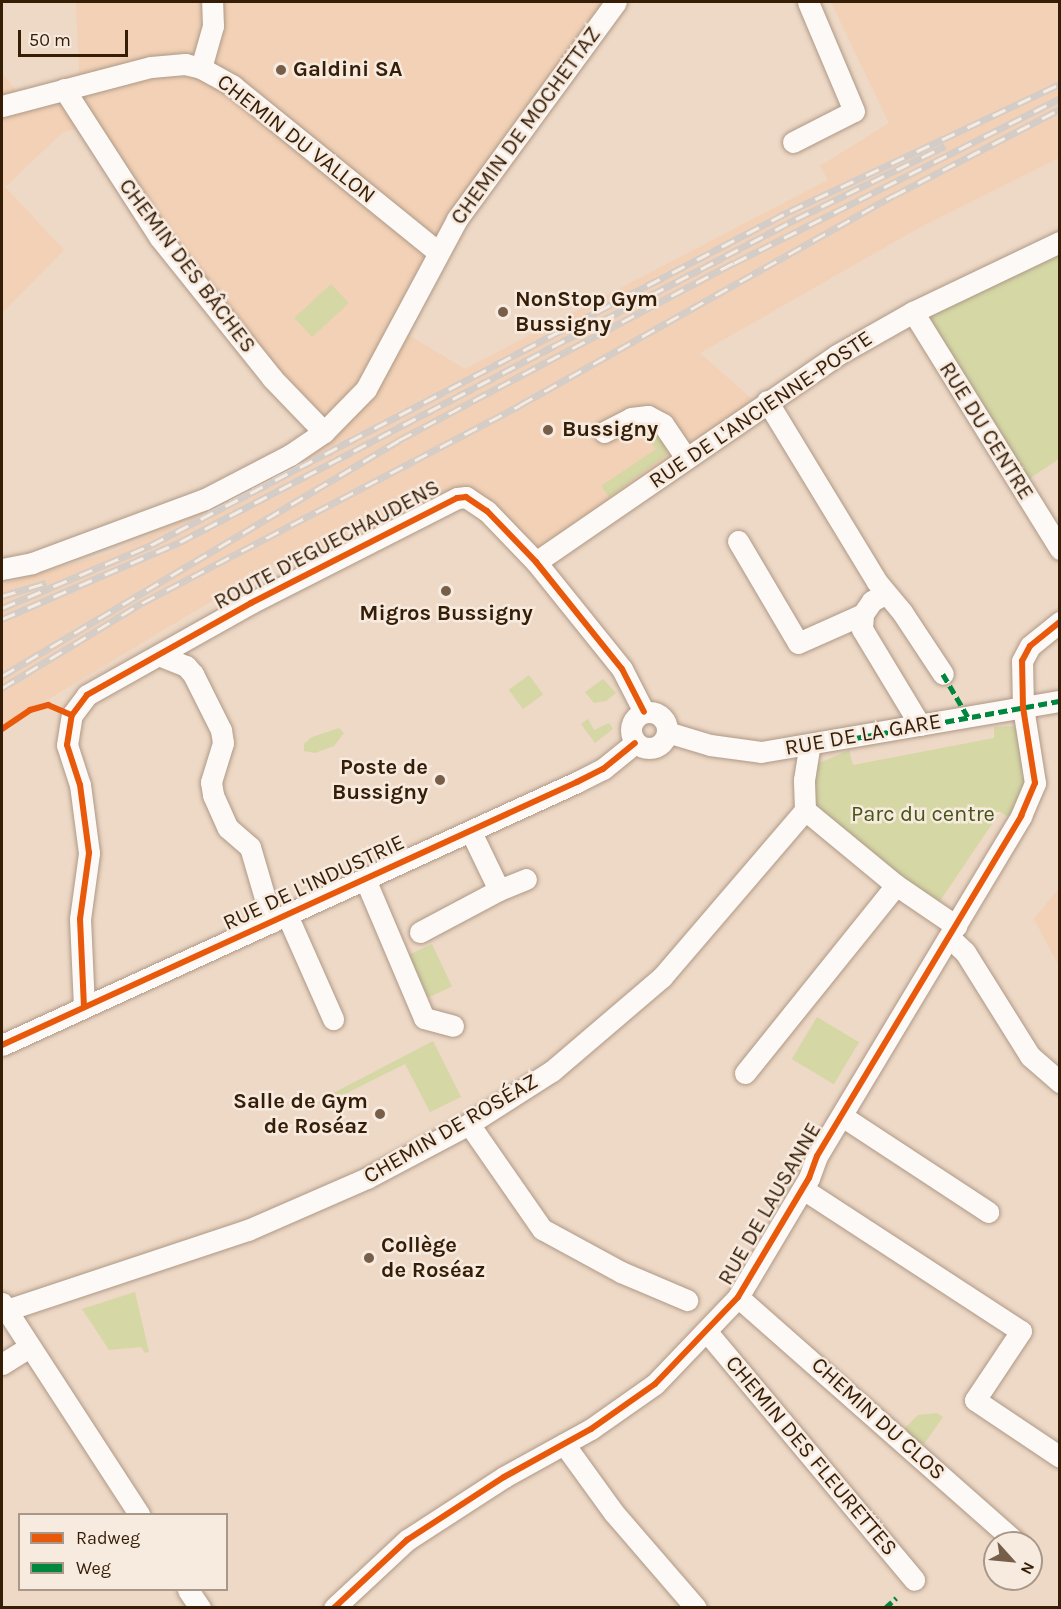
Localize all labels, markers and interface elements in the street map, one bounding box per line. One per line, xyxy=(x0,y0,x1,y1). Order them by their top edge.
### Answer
scale bar xyxy=(21,18,130,56)
street label: CHEMIN DE MOCHETTAZ xyxy=(445,22,607,230)
text: 50 m xyxy=(29,29,71,51)
place label: Galdini SA xyxy=(293,57,402,83)
marker: Galdini SA xyxy=(274,63,288,77)
street label: CHEMIN DU VALLON xyxy=(211,69,381,209)
street label: CHEMIN DES BÂCHES xyxy=(113,174,261,358)
place label: NonStop Gym Bussigny xyxy=(515,286,658,338)
marker: NonStop Gym Bussigny xyxy=(496,305,510,319)
street label: RUE DE L'ANCIENNE-POSTE xyxy=(644,325,878,495)
street label: RUE DU CENTRE xyxy=(933,357,1039,505)
place label: Bussigny xyxy=(562,417,658,443)
marker: Bussigny xyxy=(539,421,557,439)
street label: ROUTE D'EGUECHAUDENS xyxy=(210,474,444,616)
marker: Migros Bussigny xyxy=(439,584,453,598)
place label: Migros Bussigny xyxy=(359,601,533,627)
street label: RUE DE LA GARE xyxy=(783,708,943,762)
place label: Poste de Bussigny xyxy=(332,754,428,806)
marker: Poste de Bussigny xyxy=(433,773,447,787)
park label: Parc du centre xyxy=(851,802,995,828)
street label: RUE DE L'INDUSTRIE xyxy=(219,829,409,937)
street label: CHEMIN DE ROSÉAZ xyxy=(359,1068,543,1190)
place label: Salle de Gym de Roséaz xyxy=(233,1088,368,1140)
marker: Salle de Gym de Roséaz xyxy=(373,1107,387,1121)
street label: RUE DE LAUSANNE xyxy=(713,1118,827,1290)
place label: Collège de Roséaz xyxy=(381,1232,485,1284)
marker: Collège de Roséaz xyxy=(362,1251,376,1265)
street label: CHEMIN DES FLEURETTES xyxy=(720,1351,902,1561)
street label: CHEMIN DU CLOS xyxy=(806,1352,950,1486)
legend xyxy=(18,1513,228,1591)
text: Radweg xyxy=(76,1527,140,1549)
north arrow xyxy=(983,1531,1043,1591)
text: Weg xyxy=(76,1557,111,1579)
text: N xyxy=(1017,1559,1039,1578)

